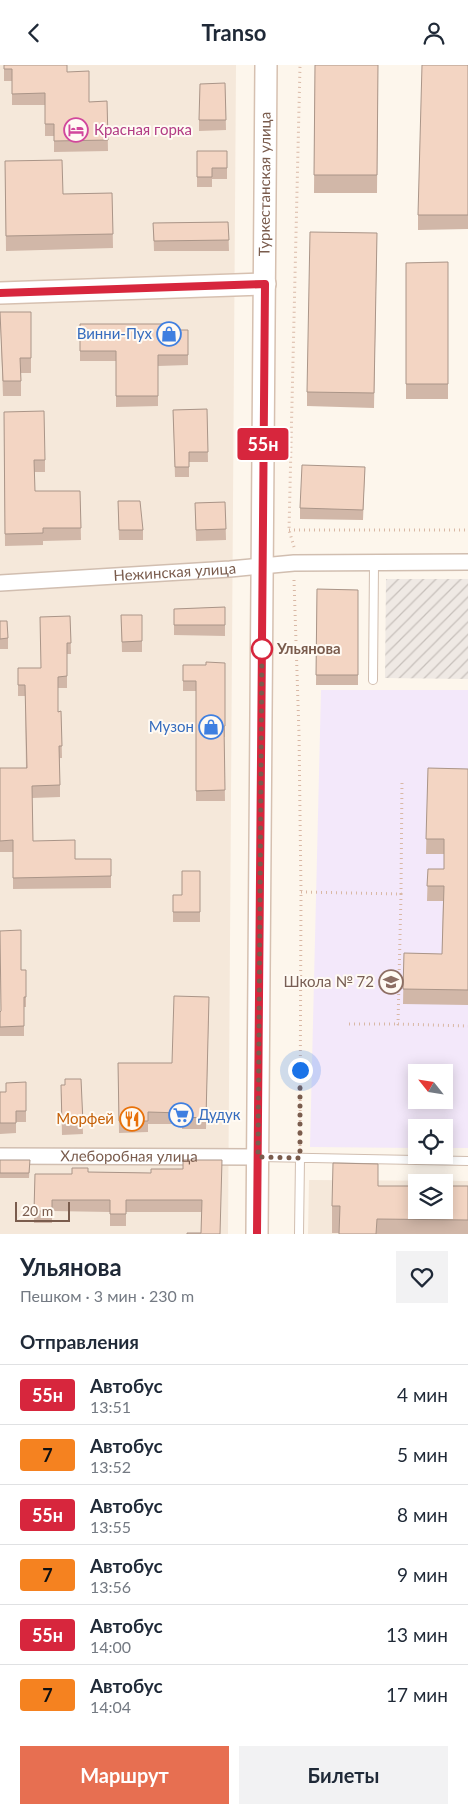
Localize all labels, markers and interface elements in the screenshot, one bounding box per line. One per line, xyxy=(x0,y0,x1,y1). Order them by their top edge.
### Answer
icon: back xyxy=(20,19,48,47)
text: Transo xyxy=(202,19,266,46)
icon: person xyxy=(420,19,448,47)
street label: Туркестанская улица xyxy=(255,112,274,256)
hotel icon: Красная горка xyxy=(63,117,89,143)
place label: Красная горка xyxy=(94,120,192,138)
shop icon: Винни-Пух xyxy=(156,321,182,347)
place label: Винни-Пух xyxy=(77,324,153,342)
line badge: 55н xyxy=(234,428,292,460)
text: 55н xyxy=(247,433,279,455)
street label: Нежинская улица xyxy=(113,558,237,584)
marker: Ульянова xyxy=(251,638,273,660)
place label: Ульянова xyxy=(276,639,341,657)
shop icon: Музон xyxy=(198,714,224,740)
place label: Музон xyxy=(149,717,194,735)
school or university icon: Школа № 72 xyxy=(378,969,404,995)
place label: Школа № 72 xyxy=(284,972,374,990)
your location xyxy=(288,1058,313,1083)
north arrow xyxy=(408,1064,452,1109)
map controls xyxy=(408,1064,453,1219)
supermarket icon: Дудук xyxy=(168,1102,194,1128)
place label: Дудук xyxy=(198,1105,241,1123)
restaurant icon: Морфей xyxy=(119,1106,145,1132)
place label: Морфей xyxy=(56,1109,114,1127)
button: locate xyxy=(408,1119,453,1164)
street label: Хлеборобная улица xyxy=(60,1146,198,1165)
button: layers xyxy=(408,1174,453,1219)
scale bar xyxy=(15,1199,70,1222)
text: 20 m xyxy=(22,1202,53,1219)
button: heart xyxy=(396,1251,448,1303)
text: Ульянова xyxy=(20,1252,122,1281)
text: Пешком · 3 мин · 230 m xyxy=(20,1286,194,1305)
text: Отправления xyxy=(20,1330,139,1353)
text: Автобус xyxy=(90,1374,163,1397)
text: 4 мин xyxy=(397,1383,448,1406)
text: 55н xyxy=(32,1384,63,1406)
text: 13:51 xyxy=(90,1397,131,1416)
text: Автобус xyxy=(90,1434,163,1457)
text: 5 мин xyxy=(397,1443,448,1466)
text: 7 xyxy=(42,1444,53,1466)
text: 13:52 xyxy=(90,1457,131,1476)
text: Автобус xyxy=(90,1494,163,1517)
text: 8 мин xyxy=(397,1503,448,1526)
text: 55н xyxy=(32,1504,63,1526)
text: 13:55 xyxy=(90,1517,131,1536)
text: Автобус xyxy=(90,1554,163,1577)
text: 9 мин xyxy=(397,1563,448,1586)
text: 7 xyxy=(42,1564,53,1586)
text: 13:56 xyxy=(90,1577,131,1596)
text: Автобус xyxy=(90,1614,163,1637)
text: 13 мин xyxy=(386,1623,448,1646)
text: 55н xyxy=(32,1624,63,1646)
text: 14:00 xyxy=(90,1637,131,1656)
text: Автобус xyxy=(90,1674,163,1697)
text: 17 мин xyxy=(386,1683,448,1706)
text: 7 xyxy=(42,1684,53,1706)
text: 14:04 xyxy=(90,1697,131,1716)
button: Маршрут xyxy=(20,1746,229,1804)
button: Билеты xyxy=(239,1746,448,1804)

